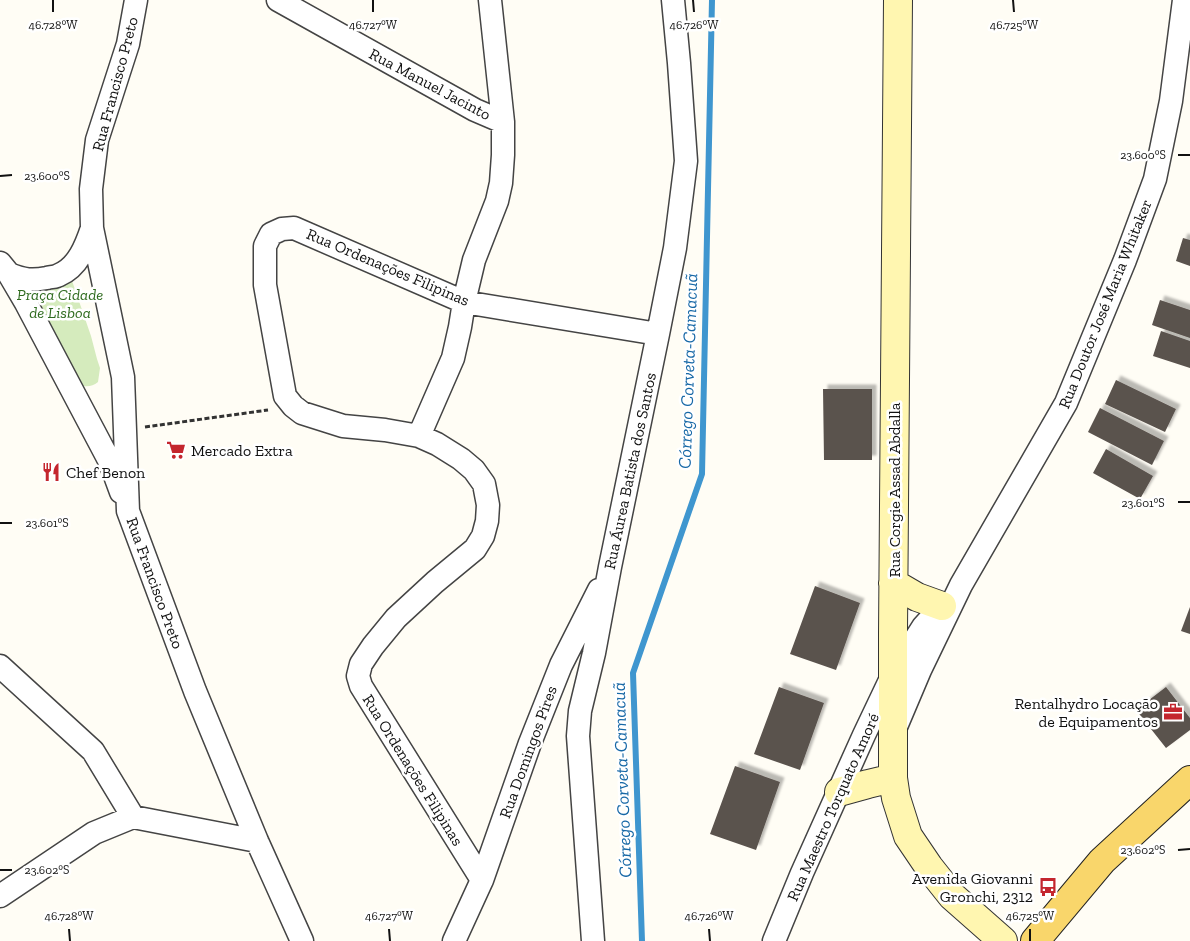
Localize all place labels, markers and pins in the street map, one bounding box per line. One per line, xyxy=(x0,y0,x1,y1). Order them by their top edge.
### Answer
supermarket icon: Mercado Extra xyxy=(165,439,187,461)
place label: Mercado Extra xyxy=(191,441,293,460)
restaurant icon: Chef Benon xyxy=(40,461,62,483)
place label: Chef Benon xyxy=(66,463,146,482)
place label: Rentalhydro Locação de Equipamentos xyxy=(1014,694,1158,731)
office icon: Rentalhydro Locação de Equipamentos xyxy=(1162,701,1184,723)
place label: Avenida Giovanni Gronchi, 2312 xyxy=(912,869,1034,906)
bus stop icon: Avenida Giovanni Gronchi, 2312 xyxy=(1037,876,1059,898)

